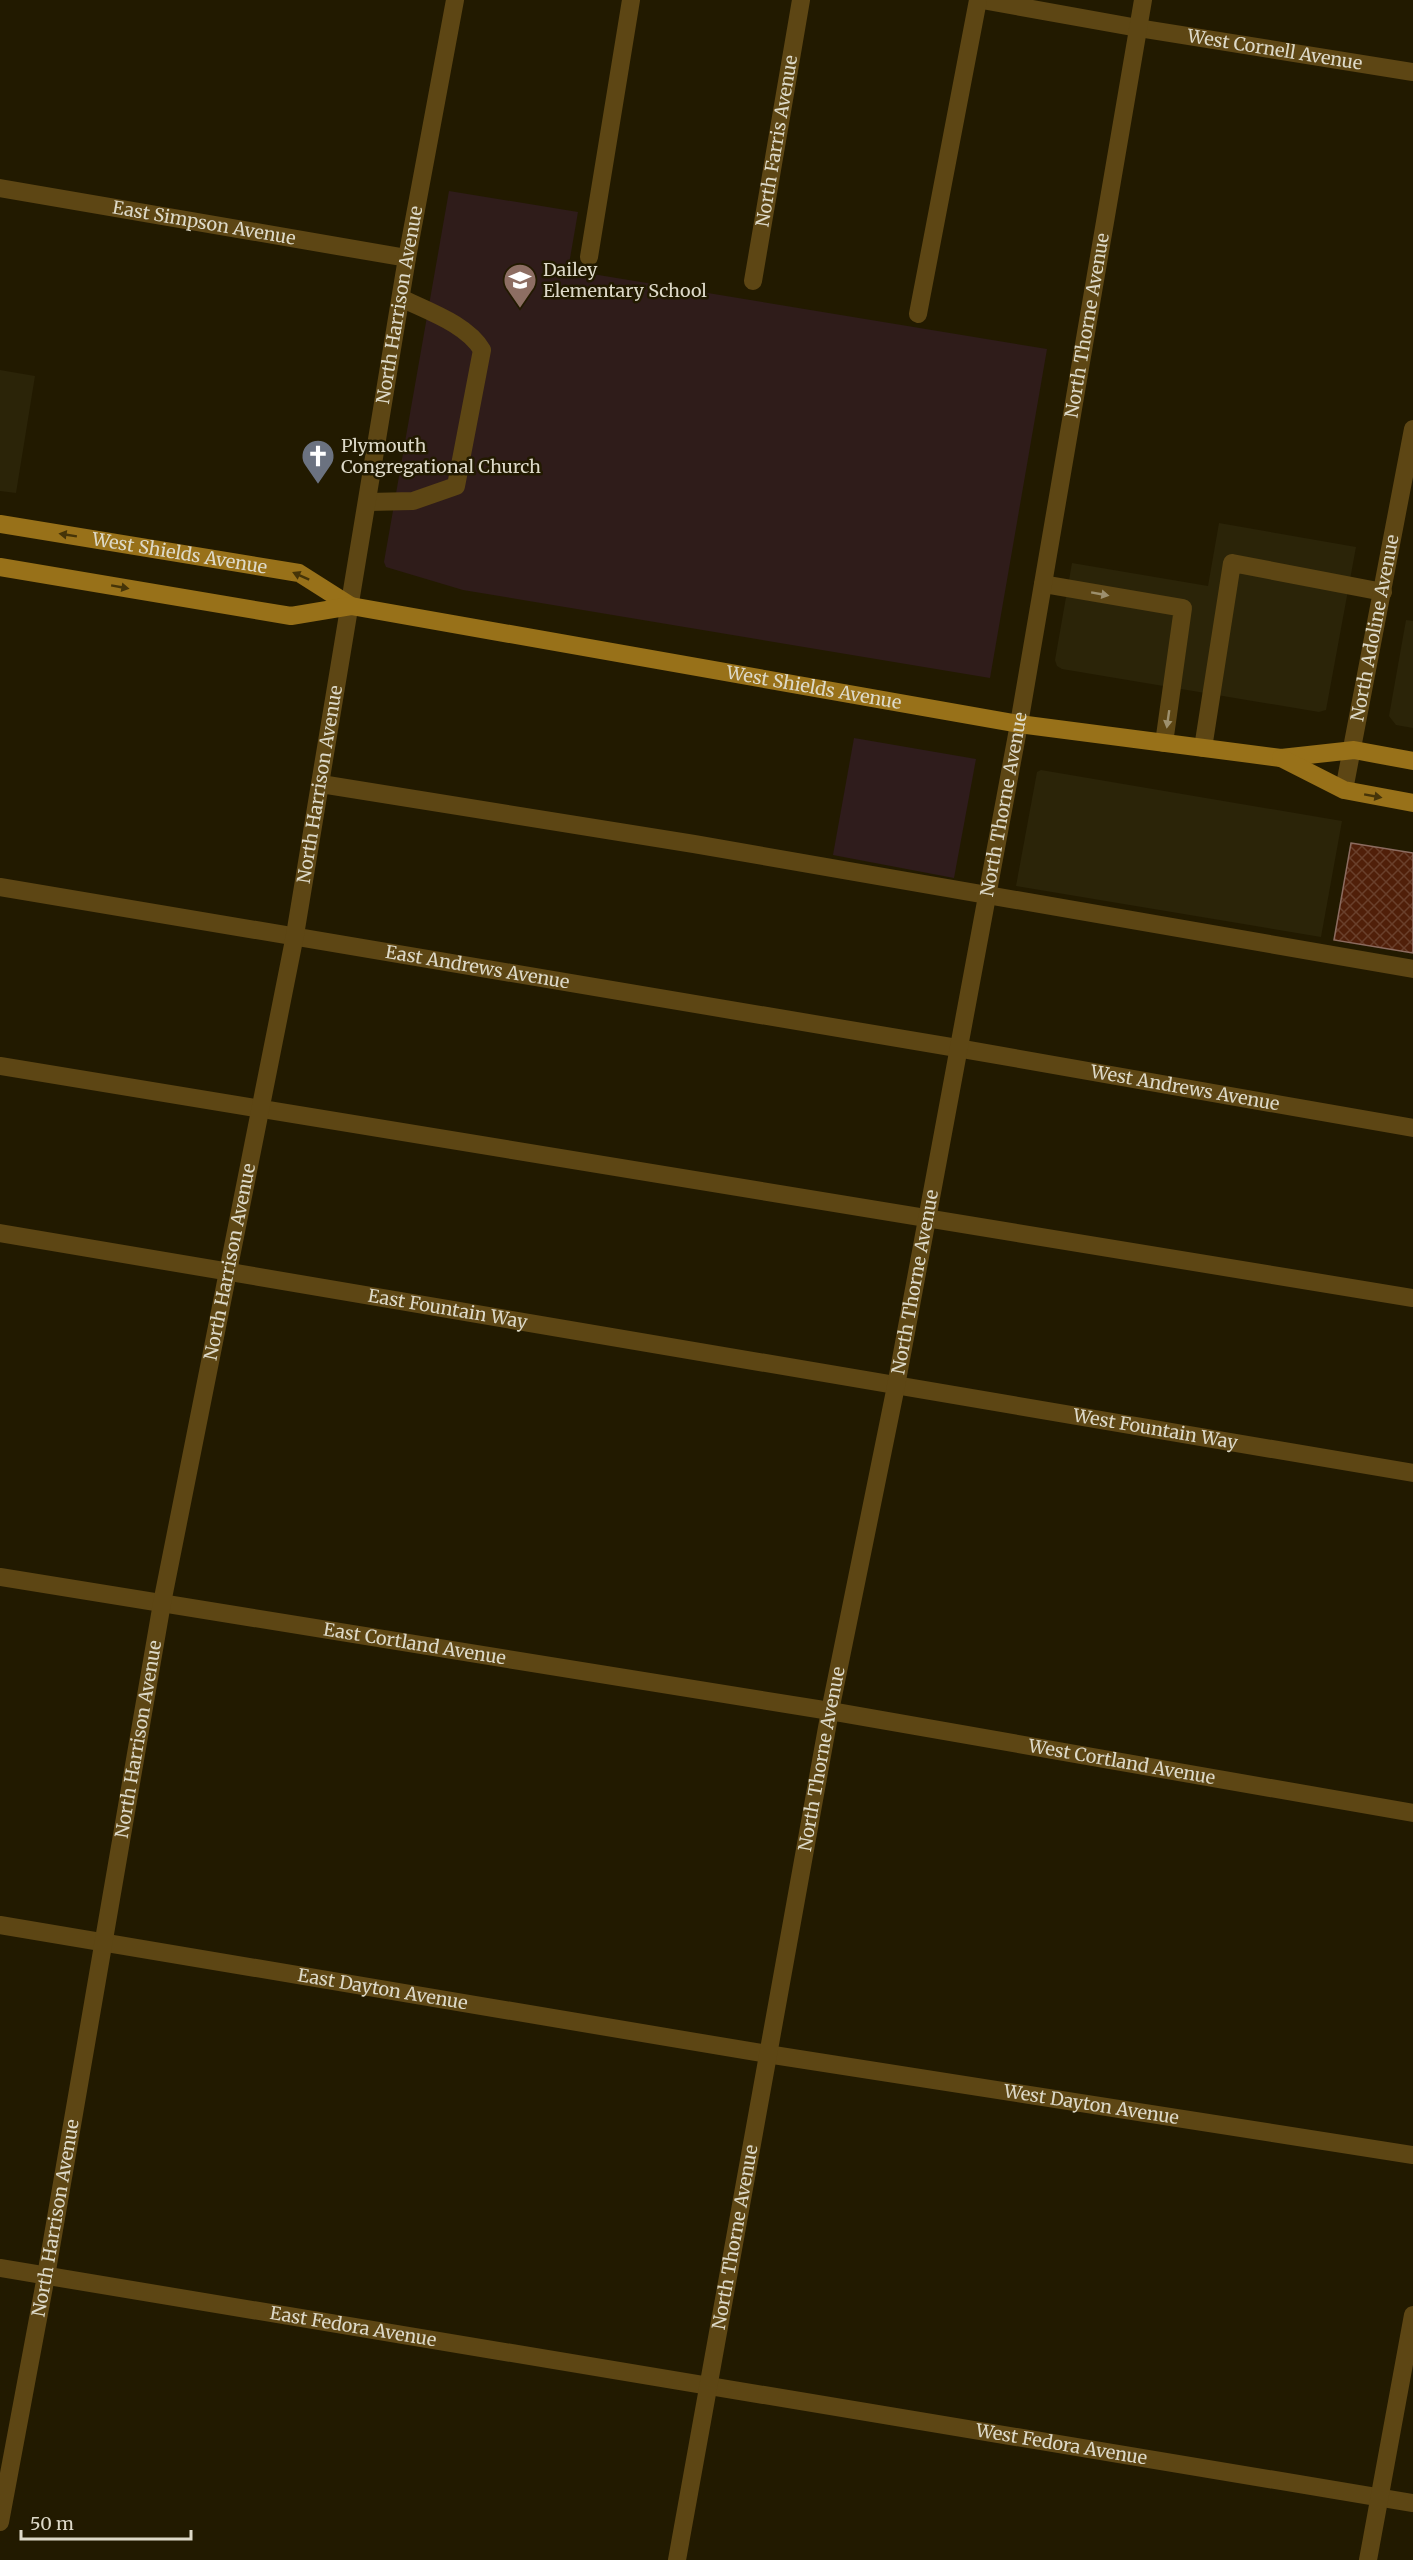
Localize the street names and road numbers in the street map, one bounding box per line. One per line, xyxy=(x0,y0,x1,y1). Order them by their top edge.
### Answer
street label: West Cornell Avenue xyxy=(1185,24,1364,75)
street label: North Farris Avenue xyxy=(750,53,802,229)
street label: East Simpson Avenue xyxy=(111,196,298,250)
street label: North Harrison Avenue xyxy=(371,204,427,405)
street label: North Thorne Avenue xyxy=(1060,231,1114,420)
street label: West Shields Avenue xyxy=(89,527,269,579)
street label: North Adoline Avenue xyxy=(1345,533,1404,723)
street label: West Shields Avenue xyxy=(724,660,903,714)
street label: North Harrison Avenue xyxy=(292,684,347,885)
street label: North Thorne Avenue xyxy=(975,710,1032,898)
street label: East Andrews Avenue xyxy=(384,940,571,994)
street label: West Andrews Avenue xyxy=(1088,1059,1281,1115)
street label: North Harrison Avenue xyxy=(199,1161,260,1362)
street label: North Thorne Avenue xyxy=(886,1188,943,1376)
street label: East Fountain Way xyxy=(366,1284,530,1333)
street label: West Fountain Way xyxy=(1071,1403,1240,1454)
street label: East Cortland Avenue xyxy=(322,1617,508,1670)
street label: North Harrison Avenue xyxy=(110,1638,166,1840)
street label: North Thorne Avenue xyxy=(793,1665,850,1853)
street label: West Cortland Avenue xyxy=(1026,1734,1217,1789)
street label: East Dayton Avenue xyxy=(296,1963,469,2014)
street label: West Dayton Avenue xyxy=(1001,2079,1181,2129)
street label: North Harrison Avenue xyxy=(27,2117,84,2319)
street label: North Thorne Avenue xyxy=(707,2143,763,2331)
street label: East Fedora Avenue xyxy=(268,2301,438,2351)
street label: West Fedora Avenue xyxy=(973,2418,1149,2470)

